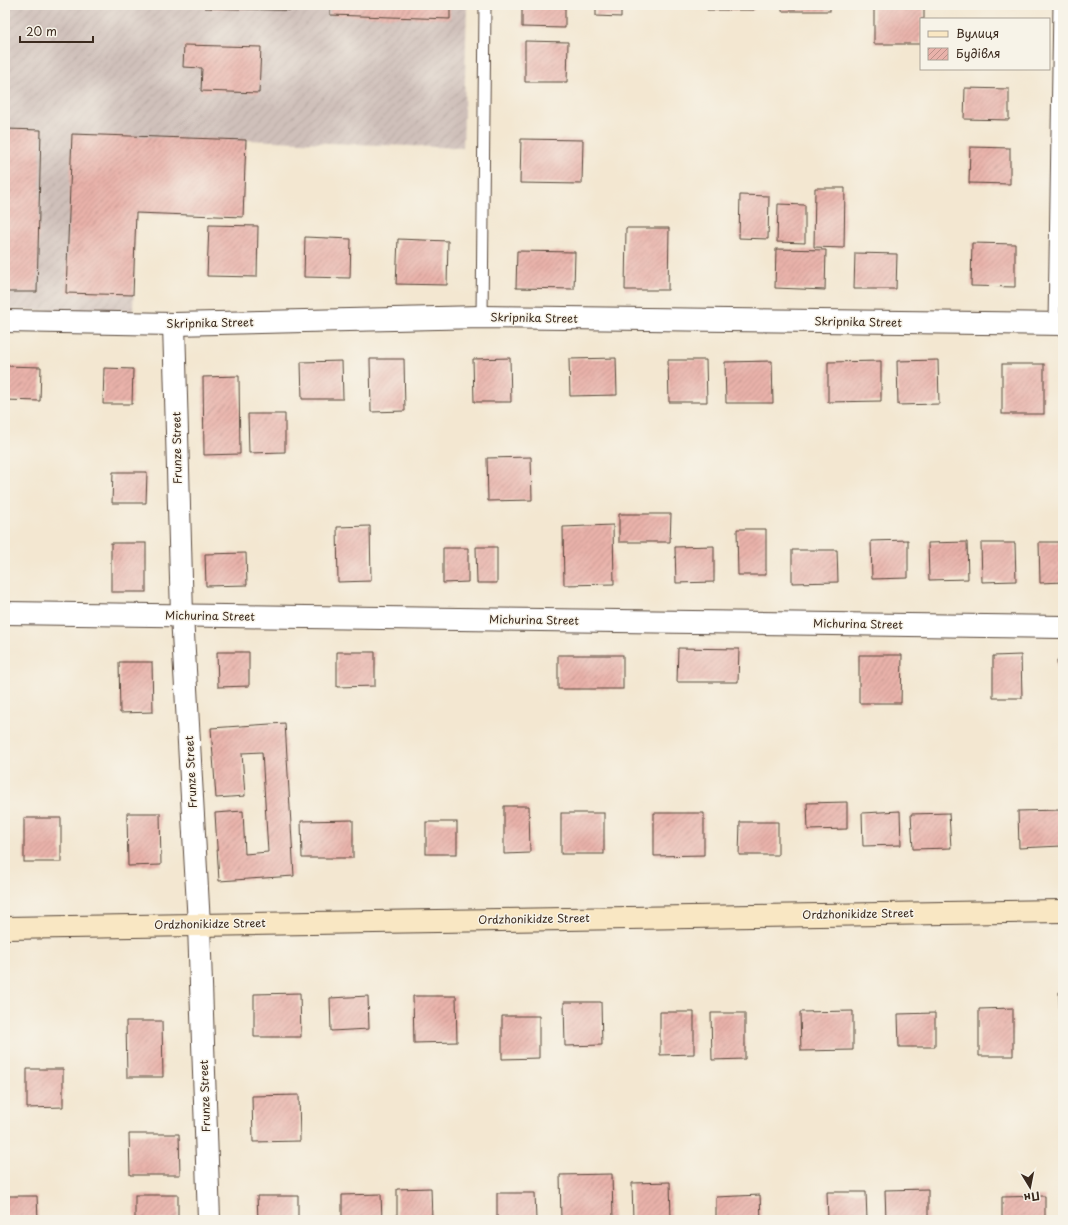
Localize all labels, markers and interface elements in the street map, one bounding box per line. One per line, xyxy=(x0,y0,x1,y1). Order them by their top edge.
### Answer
scale bar xyxy=(20,18,93,44)
legend xyxy=(920,18,1050,70)
text: 20 m xyxy=(26,22,57,40)
text: Вулиця xyxy=(956,24,999,42)
text: Будівля xyxy=(956,44,1001,62)
street label: Skripnika Street xyxy=(490,308,578,327)
street label: Skripnika Street xyxy=(814,312,902,331)
street label: Skripnika Street xyxy=(166,313,254,332)
street label: Frunze Street xyxy=(167,411,186,484)
street label: Michurina Street xyxy=(165,606,256,625)
street label: Michurina Street xyxy=(489,610,580,629)
street label: Michurina Street xyxy=(813,614,904,633)
street label: Frunze Street xyxy=(180,735,201,809)
street label: Ordzhonikidze Street xyxy=(802,904,914,923)
street label: Ordzhonikidze Street xyxy=(478,909,590,928)
street label: Ordzhonikidze Street xyxy=(154,914,266,933)
street label: Frunze Street xyxy=(195,1059,214,1132)
north arrow xyxy=(1010,1167,1050,1207)
text: Пн xyxy=(1022,1188,1041,1207)

